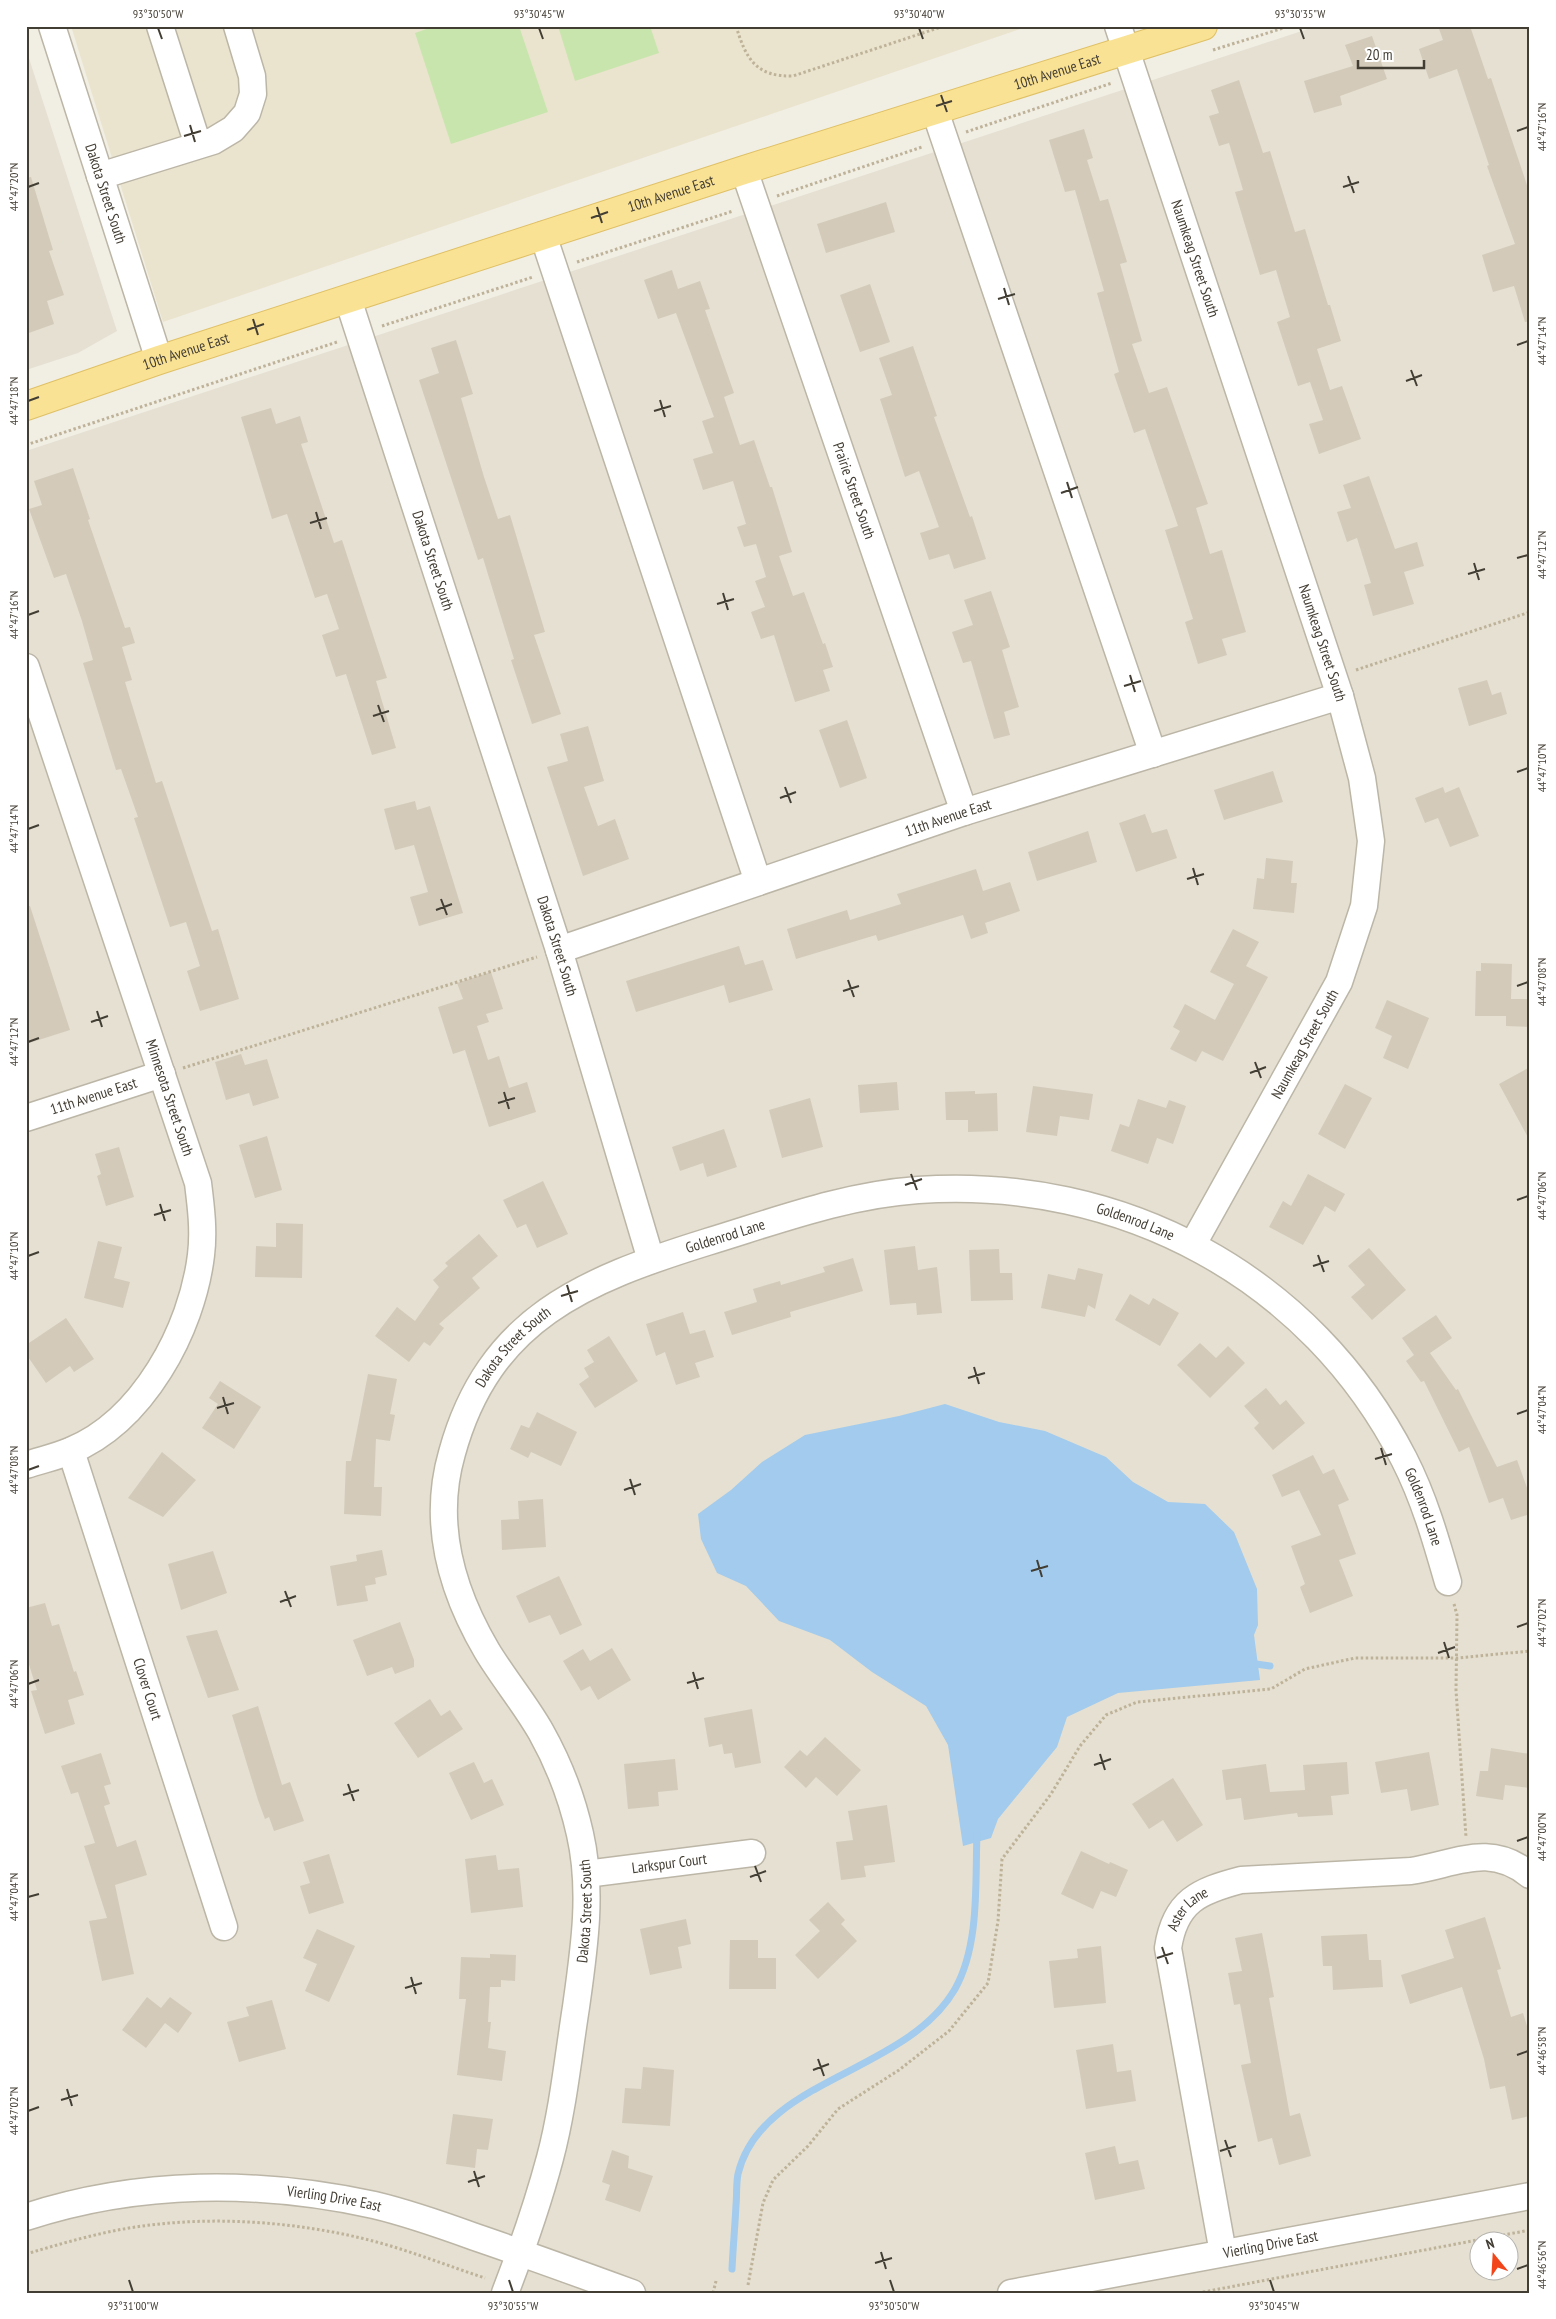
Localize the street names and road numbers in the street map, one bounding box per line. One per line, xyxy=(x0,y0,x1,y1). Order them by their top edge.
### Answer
street label: 10th Avenue East xyxy=(1011,49,1103,94)
street label: Dakota Street South xyxy=(81,141,131,246)
street label: 10th Avenue East xyxy=(625,170,716,216)
street label: Naumkeag Street South xyxy=(1167,197,1224,319)
street label: 10th Avenue East xyxy=(140,328,231,374)
street label: Prairie Street South xyxy=(829,440,880,541)
street label: Dakota Street South xyxy=(408,508,458,613)
street label: Naumkeag Street South xyxy=(1295,582,1351,704)
street label: 11th Avenue East xyxy=(902,794,993,840)
street label: Dakota Street South xyxy=(533,893,582,998)
street label: Naumkeag Street South xyxy=(1267,986,1343,1102)
street label: Minnesota Street South xyxy=(142,1037,198,1158)
street label: 11th Avenue East xyxy=(48,1073,139,1119)
street label: Goldenrod Lane xyxy=(1094,1198,1178,1244)
street label: Goldenrod Lane xyxy=(683,1214,767,1257)
street label: Dakota Street South xyxy=(471,1302,554,1391)
street label: Goldenrod Lane xyxy=(1401,1464,1447,1548)
street label: Clover Court xyxy=(129,1655,167,1722)
street label: Larkspur Court xyxy=(631,1849,708,1877)
street label: Dakota Street South xyxy=(572,1858,596,1964)
street label: Aster Lane xyxy=(1162,1882,1211,1933)
street label: Vierling Drive East xyxy=(285,2181,384,2216)
street label: Vierling Drive East xyxy=(1221,2226,1319,2262)

